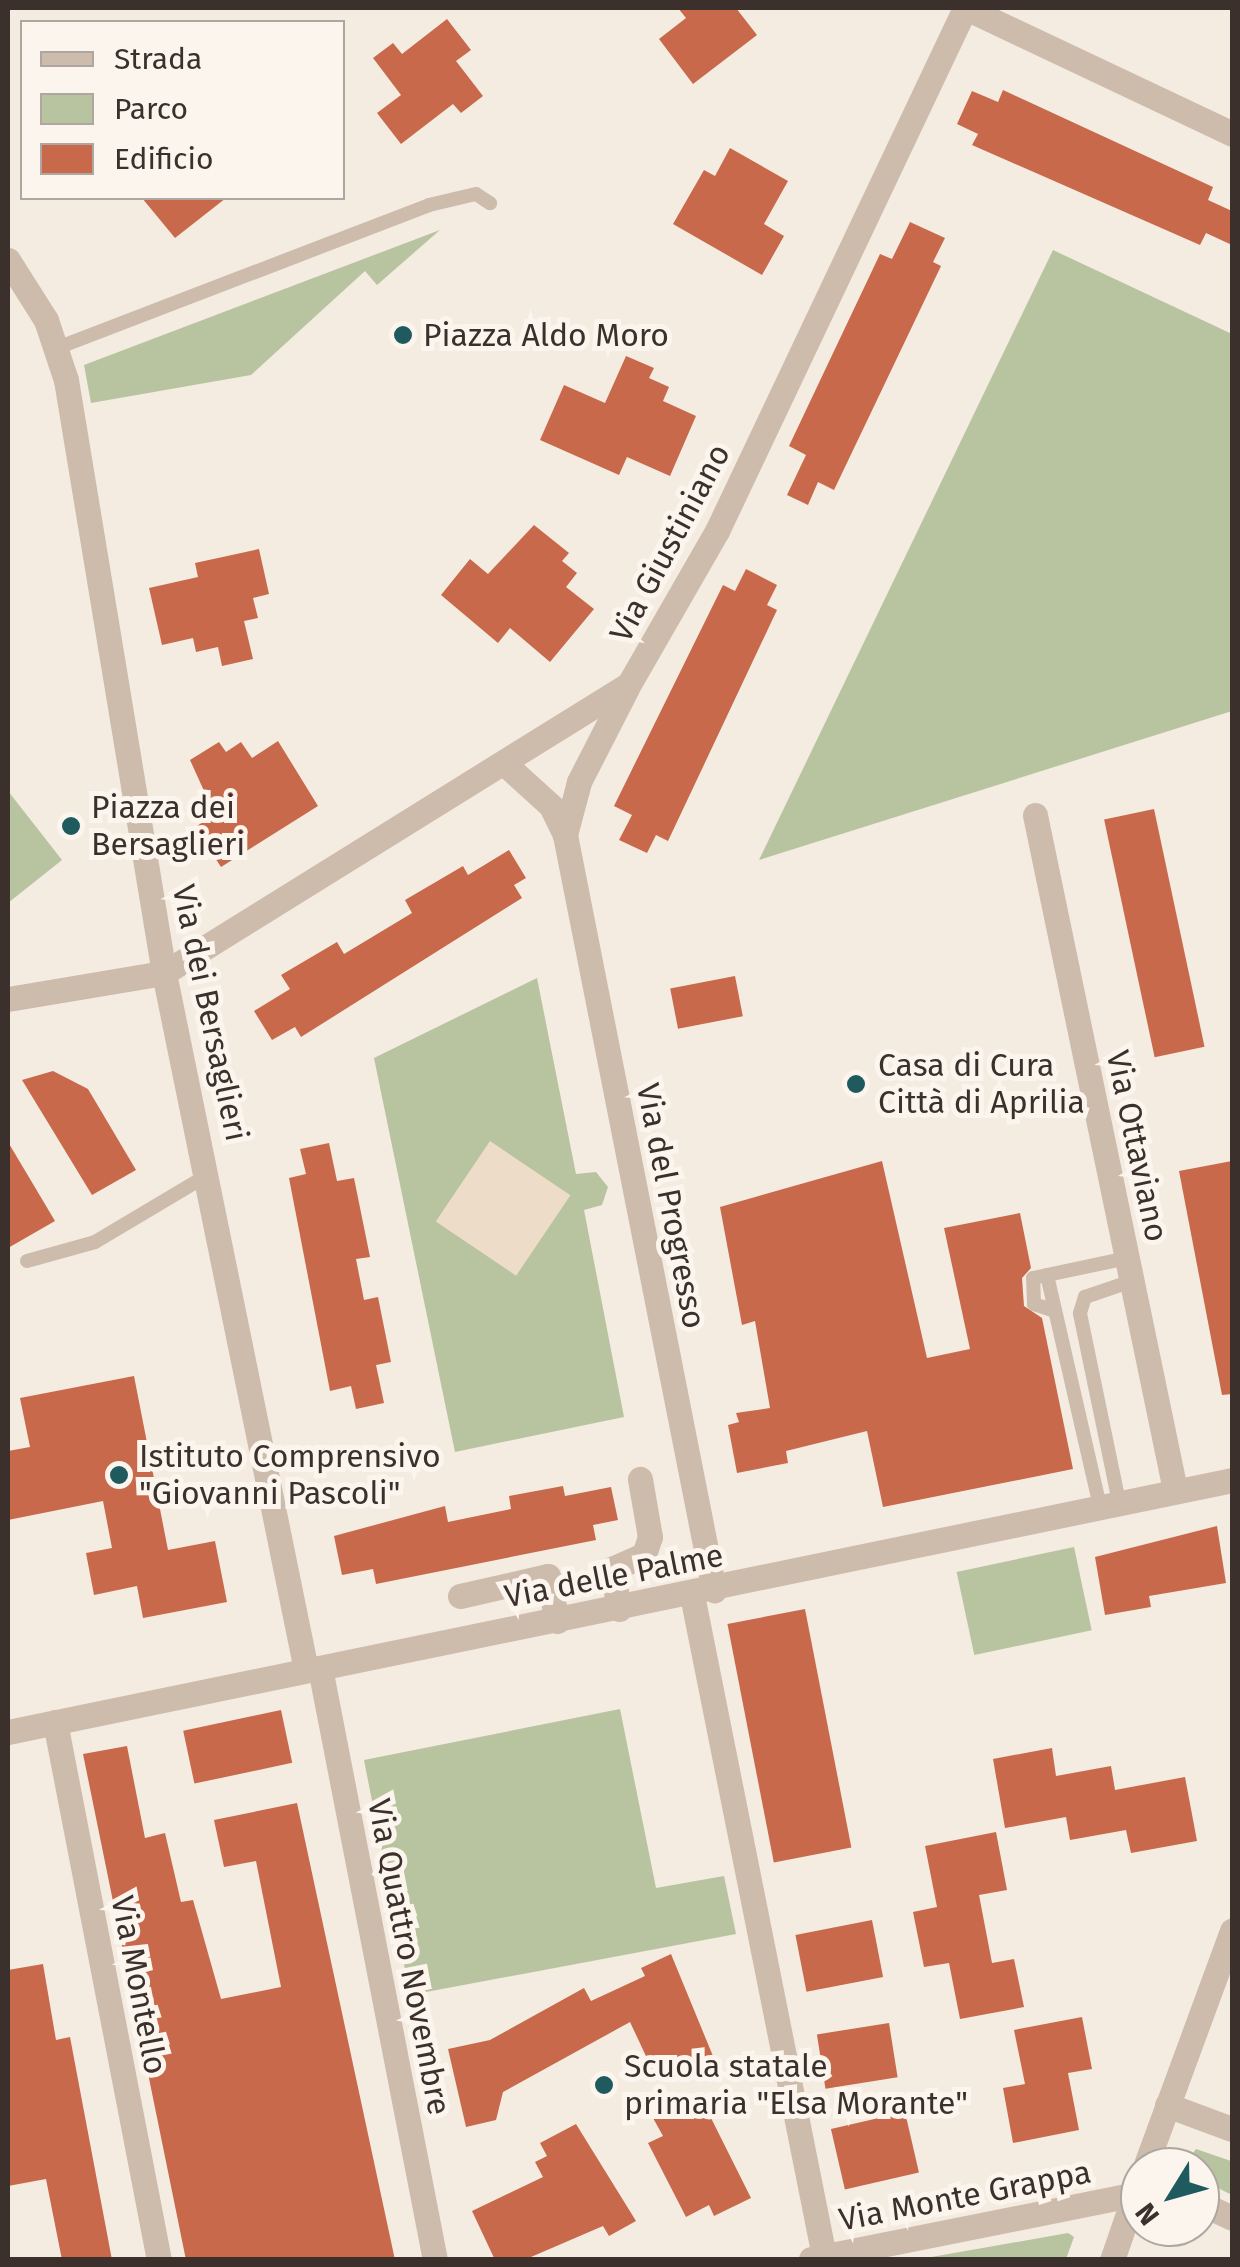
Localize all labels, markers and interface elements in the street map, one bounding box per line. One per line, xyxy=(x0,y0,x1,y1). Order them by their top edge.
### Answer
legend xyxy=(20,20,345,200)
text: Strada xyxy=(114,41,202,77)
text: Parco xyxy=(114,91,188,127)
text: Edificio xyxy=(114,141,213,177)
place label: Piazza Aldo Moro xyxy=(423,316,669,354)
marker: Piazza Aldo Moro xyxy=(392,324,414,346)
street label: Via Giustiniano xyxy=(602,437,738,649)
place label: Piazza dei Bersaglieri xyxy=(91,789,245,864)
marker: Piazza dei Bersaglieri xyxy=(60,815,82,837)
street label: Via dei Bersaglieri xyxy=(164,881,256,1145)
place label: Casa di Cura Città di Aprilia xyxy=(878,1047,1085,1122)
street label: Via Ottaviano xyxy=(1098,1047,1176,1245)
marker: Casa di Cura Città di Aprilia xyxy=(843,1071,869,1097)
street label: Via del Progresso xyxy=(628,1080,714,1332)
place label: Istituto Comprensivo "Giovanni Pascoli" xyxy=(139,1438,441,1513)
marker: Istituto Comprensivo "Giovanni Pascoli" xyxy=(108,1464,130,1486)
street label: Via delle Palme xyxy=(501,1536,727,1616)
street label: Via Quattro Novembre xyxy=(360,1796,458,2118)
street label: Via Montello xyxy=(103,1893,175,2077)
place label: Scuola statale primaria "Elsa Morante" xyxy=(624,2048,968,2123)
marker: Scuola statale primaria "Elsa Morante" xyxy=(593,2074,615,2096)
north arrow xyxy=(1120,2147,1220,2247)
street label: Via Monte Grappa xyxy=(836,2153,1094,2239)
text: N xyxy=(1128,2197,1166,2232)

